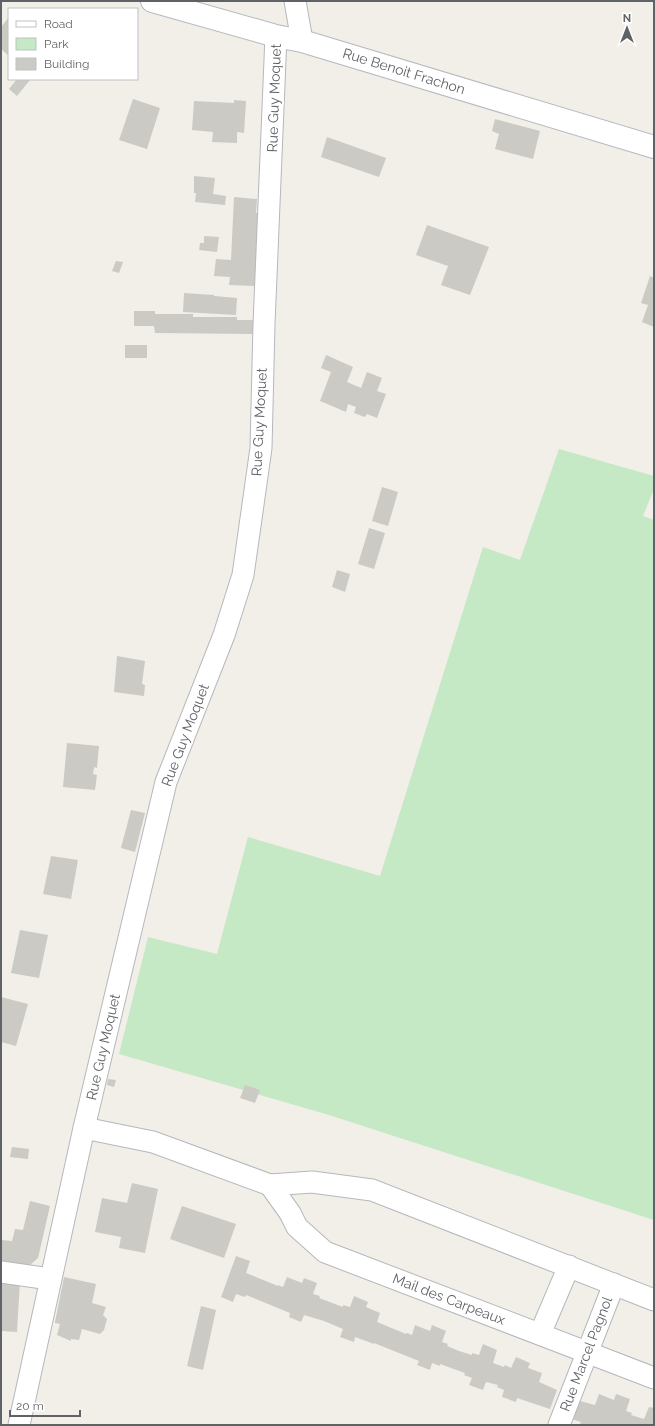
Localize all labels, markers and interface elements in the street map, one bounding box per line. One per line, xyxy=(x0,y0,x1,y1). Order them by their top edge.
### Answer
legend xyxy=(8,8,138,80)
north arrow xyxy=(607,8,647,48)
text: N xyxy=(623,12,631,25)
text: Road xyxy=(44,17,73,31)
text: Park xyxy=(44,37,69,51)
street label: Rue Guy Moquet xyxy=(264,43,284,153)
street label: Rue Benoit Frachon xyxy=(341,45,467,97)
text: Building xyxy=(44,57,90,71)
street label: Rue Guy Moquet xyxy=(248,367,270,477)
street label: Rue Guy Moquet xyxy=(158,681,212,789)
street label: Rue Guy Moquet xyxy=(83,992,123,1102)
street label: Mail des Carpeaux xyxy=(391,1270,507,1328)
street label: Rue Marcel Pagnol xyxy=(557,1294,615,1414)
scale bar xyxy=(10,1392,80,1418)
text: 20 m xyxy=(16,1399,44,1413)

